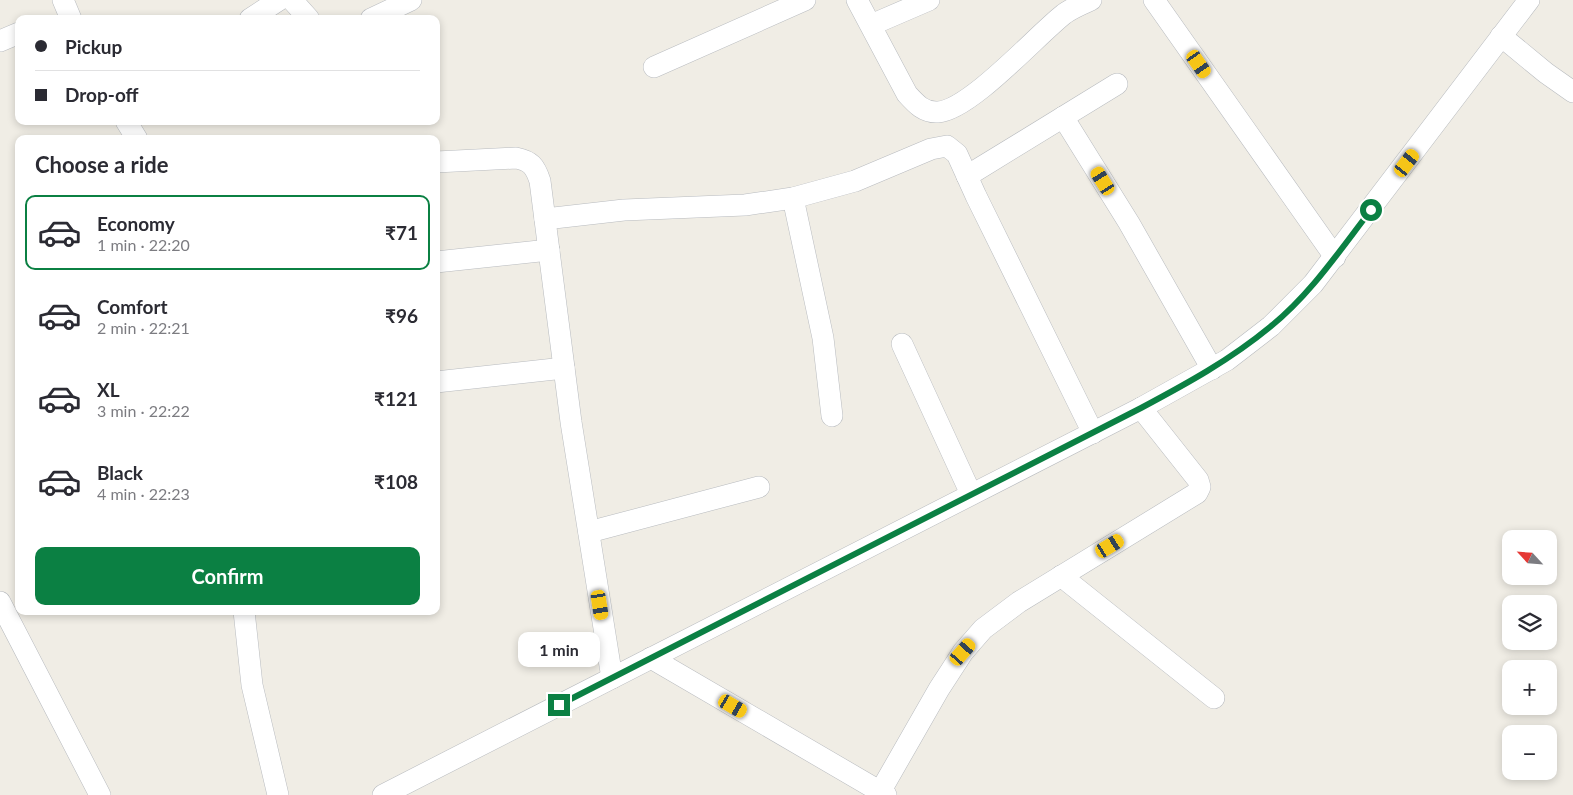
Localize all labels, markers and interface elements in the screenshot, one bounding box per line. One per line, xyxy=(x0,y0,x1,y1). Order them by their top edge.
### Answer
text: Pickup xyxy=(65,35,122,58)
car xyxy=(1184,47,1213,81)
text: Drop-off xyxy=(65,83,139,106)
car xyxy=(1391,147,1422,179)
text: Choose a ride xyxy=(35,151,169,178)
car xyxy=(1088,164,1117,198)
route start xyxy=(1360,199,1382,221)
icon: car xyxy=(37,210,82,255)
text: Economy xyxy=(97,212,175,235)
text: ₹71 xyxy=(385,221,418,244)
text: 1 min · 22:20 xyxy=(97,235,190,254)
icon: car xyxy=(37,293,82,338)
text: Comfort xyxy=(97,295,168,318)
text: ₹96 xyxy=(385,304,418,327)
text: 2 min · 22:21 xyxy=(97,318,190,337)
icon: car xyxy=(37,376,82,421)
text: XL xyxy=(97,378,120,401)
text: ₹121 xyxy=(374,387,418,410)
text: 3 min · 22:22 xyxy=(97,401,190,420)
icon: car xyxy=(37,459,82,504)
text: Black xyxy=(97,461,143,484)
text: ₹108 xyxy=(374,470,418,493)
text: 4 min · 22:23 xyxy=(97,484,190,503)
north arrow xyxy=(1502,530,1558,585)
map controls xyxy=(1502,530,1557,780)
car xyxy=(1093,532,1126,560)
button: Confirm xyxy=(35,547,420,605)
car xyxy=(590,589,609,621)
button: layers xyxy=(1502,595,1557,650)
callout: 1 min xyxy=(518,632,600,668)
car xyxy=(947,636,978,668)
text: 1 min xyxy=(539,640,579,659)
button: + xyxy=(1502,660,1557,715)
car xyxy=(716,692,749,720)
route end xyxy=(548,694,570,716)
button: − xyxy=(1502,725,1557,780)

